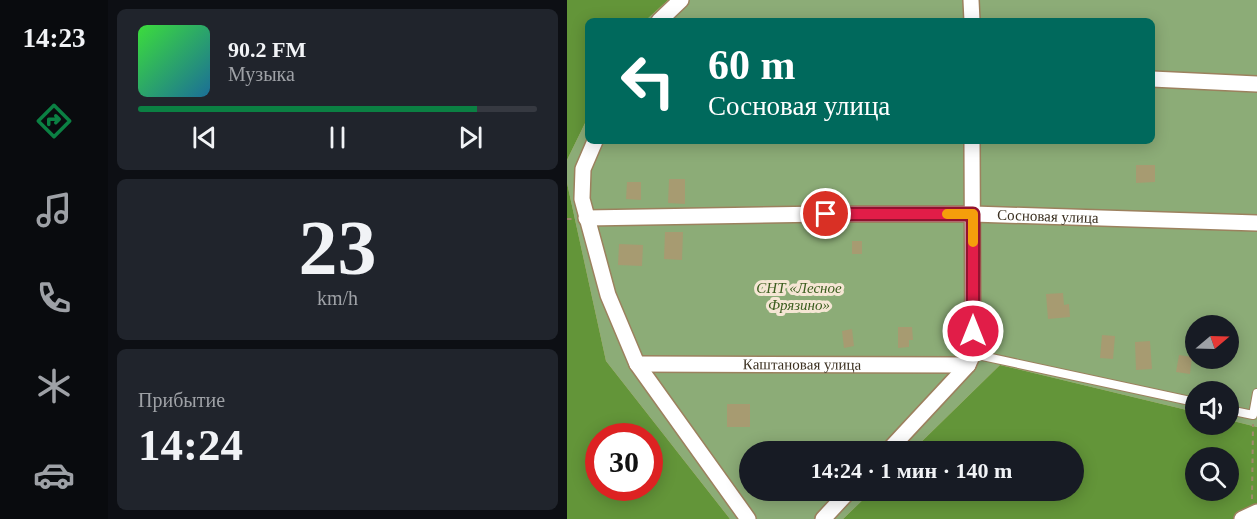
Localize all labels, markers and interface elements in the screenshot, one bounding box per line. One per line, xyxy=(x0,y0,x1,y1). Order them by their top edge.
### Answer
text: 14:23 xyxy=(23,23,86,53)
text: 90.2 FM xyxy=(228,37,306,62)
icon: left xyxy=(609,42,687,120)
text: 60 m xyxy=(708,42,796,88)
text: Музыка xyxy=(228,63,295,85)
text: Сосновая улица xyxy=(708,91,890,121)
icon: directions xyxy=(33,100,75,142)
icon: previous xyxy=(188,121,221,154)
icon: pause xyxy=(321,121,354,154)
icon: next xyxy=(454,121,487,154)
pin xyxy=(800,188,851,239)
icon: music xyxy=(33,189,75,231)
icon: arrive xyxy=(809,197,842,230)
text: 23 xyxy=(299,204,377,291)
street label: Сосновая улица xyxy=(997,207,1099,226)
icon: phone xyxy=(33,277,75,319)
park label: СНТ «Лесное Фрязино» xyxy=(756,280,842,313)
text: km/h xyxy=(317,287,358,309)
position arrow xyxy=(941,299,1005,363)
north arrow xyxy=(1185,315,1239,369)
map controls xyxy=(1185,315,1239,501)
street label: Каштановая улица xyxy=(743,356,861,373)
icon: climate xyxy=(33,365,75,407)
button: sound xyxy=(1185,381,1239,435)
text: Прибытие xyxy=(138,389,225,411)
text: 14:24 xyxy=(138,420,243,470)
speed limit sign: 30 xyxy=(585,423,663,501)
button: search xyxy=(1185,447,1239,501)
icon: car xyxy=(33,454,75,496)
text: 14:24 · 1 мин · 140 m xyxy=(811,458,1012,483)

